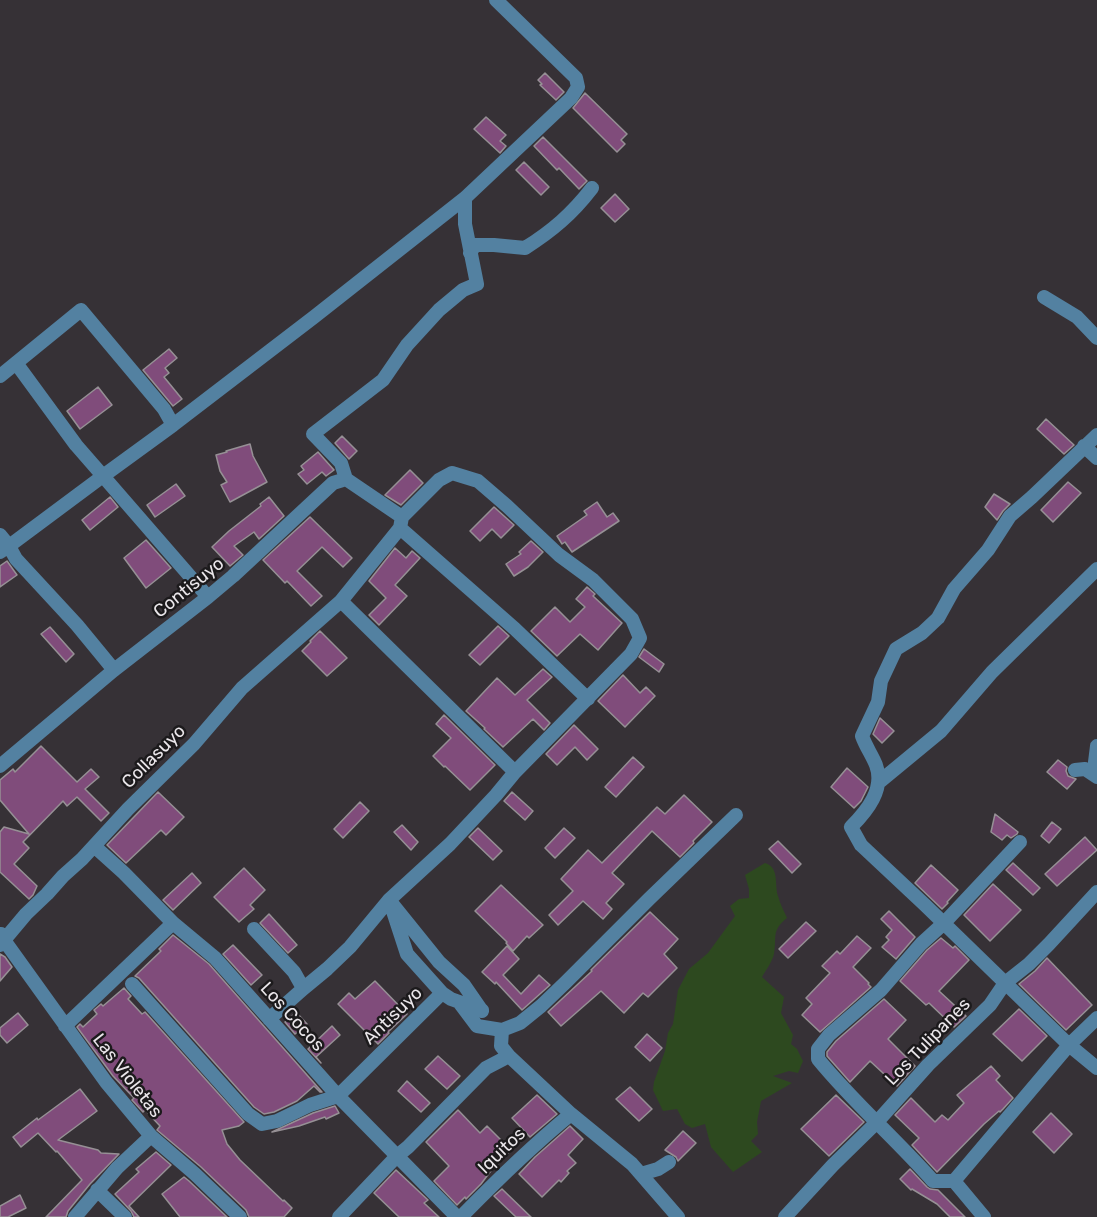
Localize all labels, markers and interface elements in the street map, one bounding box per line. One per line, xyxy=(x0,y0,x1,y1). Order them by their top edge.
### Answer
street label: Contisuyo xyxy=(149,553,229,623)
street label: Collasuyo xyxy=(118,721,190,793)
street label: Los Cocos xyxy=(255,978,329,1056)
street label: Antisuyo xyxy=(359,982,427,1050)
street label: Los Tulipanes xyxy=(881,994,975,1090)
street label: Las Violetas xyxy=(88,1030,166,1122)
street label: Iquitos xyxy=(474,1123,530,1179)

